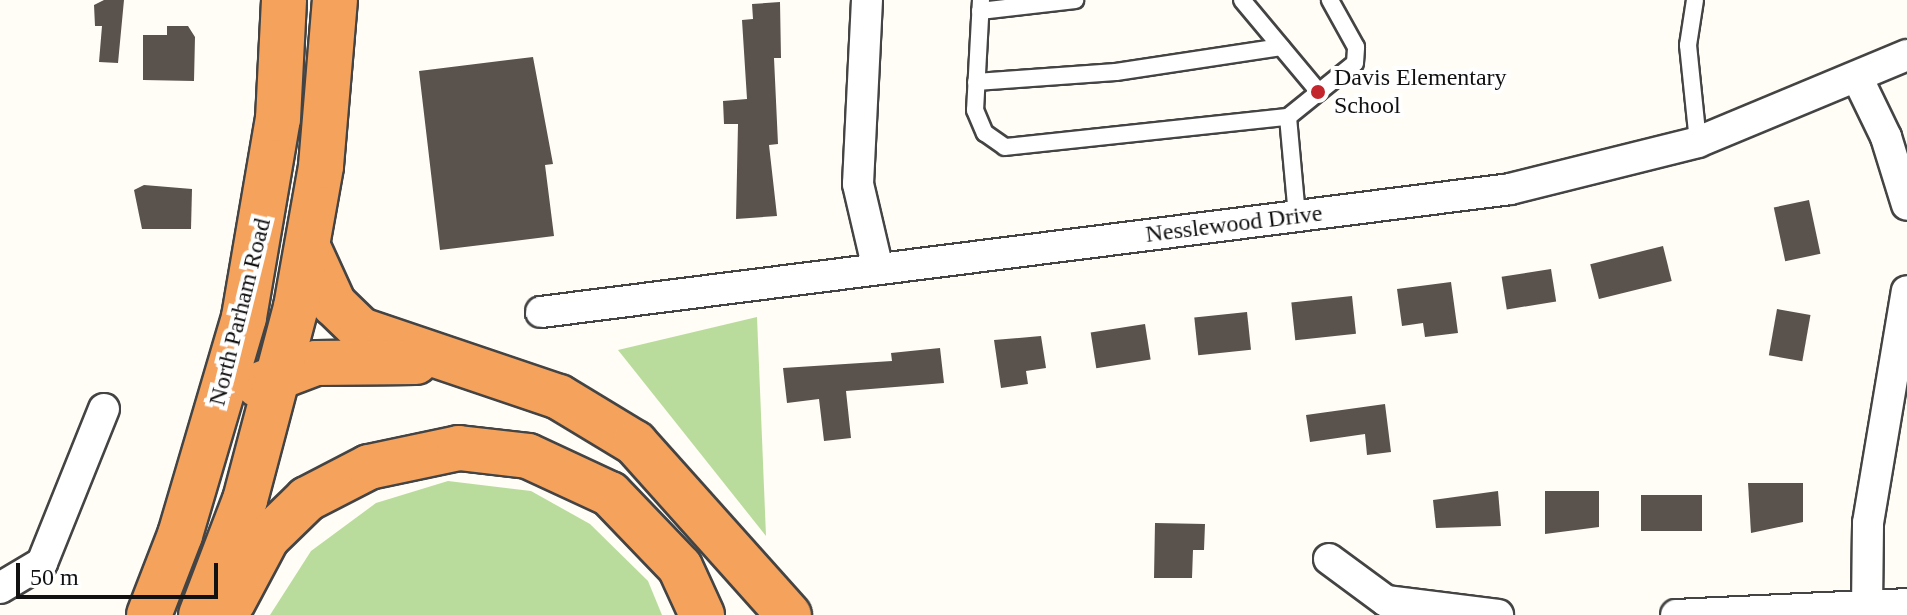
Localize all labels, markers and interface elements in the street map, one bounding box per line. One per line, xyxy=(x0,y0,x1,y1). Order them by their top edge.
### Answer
place label: Davis Elementary School xyxy=(1334,64,1507,120)
marker: Davis Elementary School xyxy=(1309,83,1327,101)
street label: Nesslewood Drive xyxy=(1144,199,1324,249)
street label: North Parham Road xyxy=(203,215,277,409)
scale bar xyxy=(20,547,222,597)
text: 50 m xyxy=(30,564,79,590)

